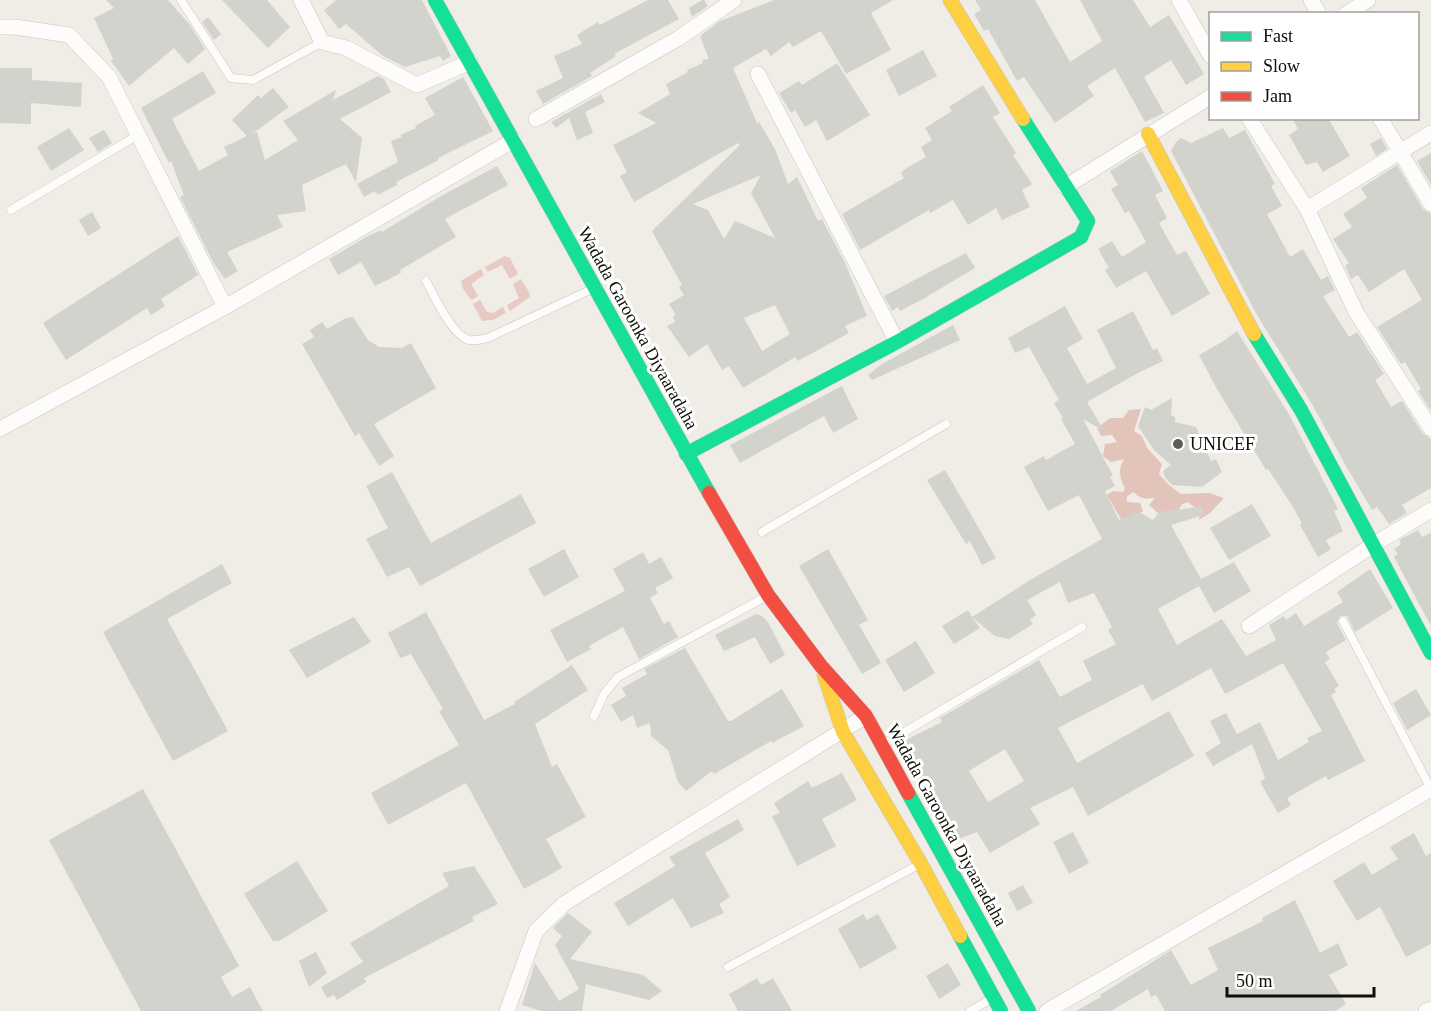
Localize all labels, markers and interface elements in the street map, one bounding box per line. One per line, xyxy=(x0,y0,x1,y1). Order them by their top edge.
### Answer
legend xyxy=(1209,12,1419,120)
text: Fast xyxy=(1263,26,1293,46)
text: Slow xyxy=(1263,56,1300,76)
text: Jam xyxy=(1263,86,1292,106)
street label: Wadada Garoonka Diyaaradaha xyxy=(574,223,702,433)
place label: UNICEF xyxy=(1190,434,1255,454)
marker: UNICEF xyxy=(1171,437,1185,451)
street label: Wadada Garoonka Diyaaradaha xyxy=(883,720,1011,930)
scale bar xyxy=(1227,960,1374,998)
text: 50 m xyxy=(1236,971,1273,991)

